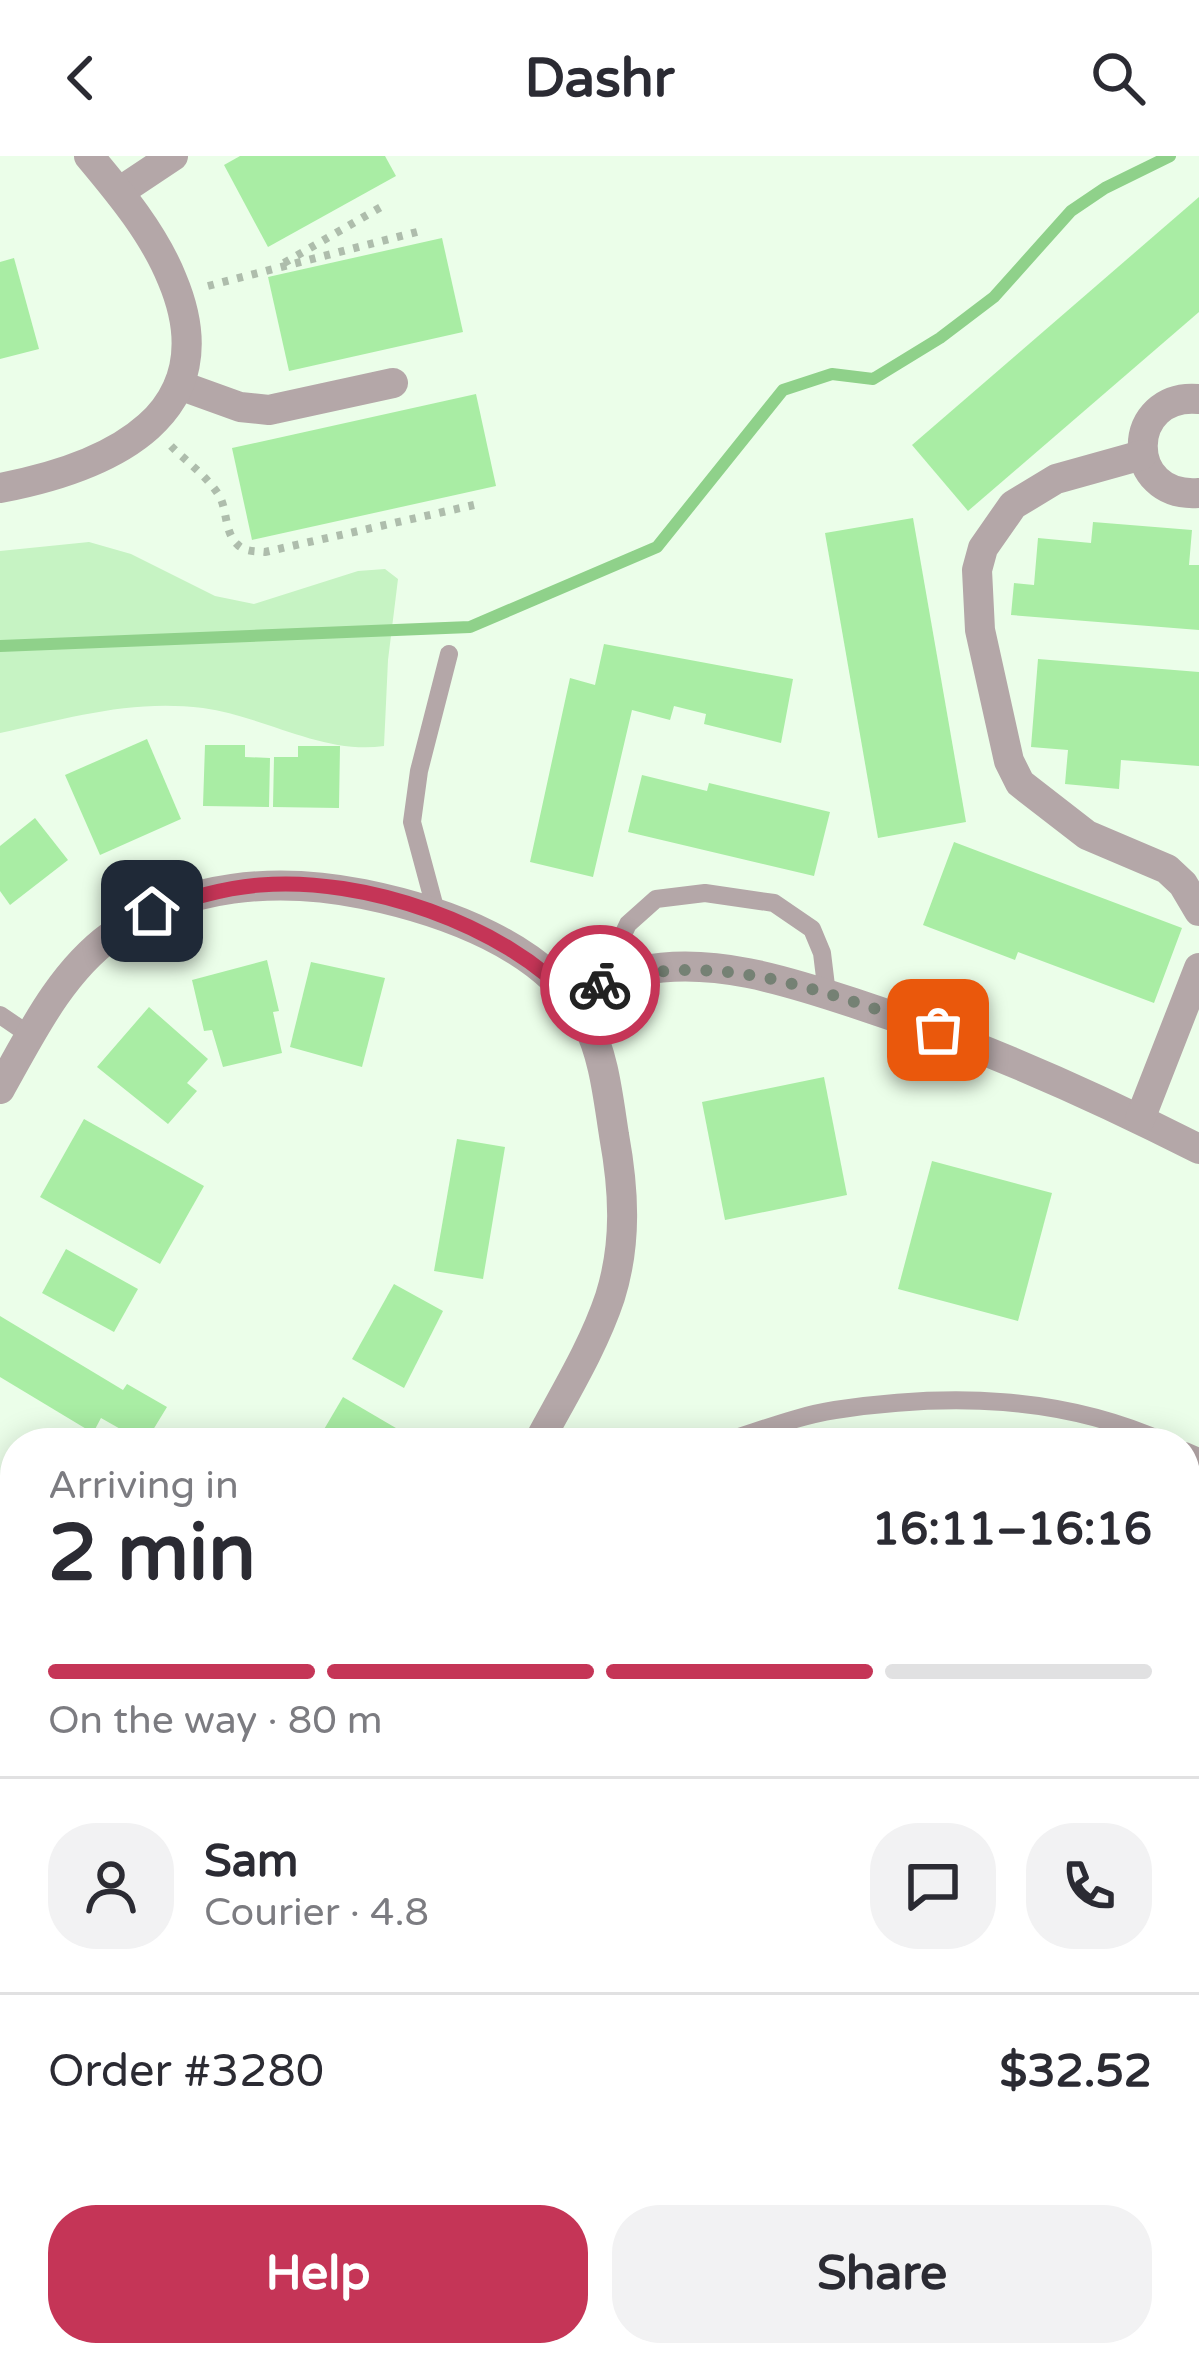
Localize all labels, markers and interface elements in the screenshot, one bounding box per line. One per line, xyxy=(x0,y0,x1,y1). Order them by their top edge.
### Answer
icon: back xyxy=(48,45,114,111)
icon: search xyxy=(1085,45,1151,111)
text: Dashr xyxy=(525,46,674,111)
pin xyxy=(101,860,203,962)
icon: home xyxy=(119,878,185,944)
courier xyxy=(540,925,660,1045)
icon: bike xyxy=(567,952,633,1018)
pin xyxy=(887,979,989,1081)
icon: bag xyxy=(905,997,971,1063)
text: Arriving in xyxy=(48,1462,239,1509)
text: 16:11–16:16 xyxy=(872,1503,1152,1557)
text: 2 min xyxy=(48,1507,256,1601)
text: On the way · 80 m xyxy=(48,1697,383,1744)
button: person xyxy=(48,1823,174,1949)
button: chat xyxy=(870,1823,996,1949)
button: phone xyxy=(1026,1823,1152,1949)
text: Sam xyxy=(204,1835,298,1889)
text: Courier · 4.8 xyxy=(204,1889,429,1936)
text: Order #3280 xyxy=(48,2045,324,2099)
text: $32.52 xyxy=(1000,2045,1152,2099)
button: Help xyxy=(48,2205,588,2343)
button: Share xyxy=(612,2205,1152,2343)

